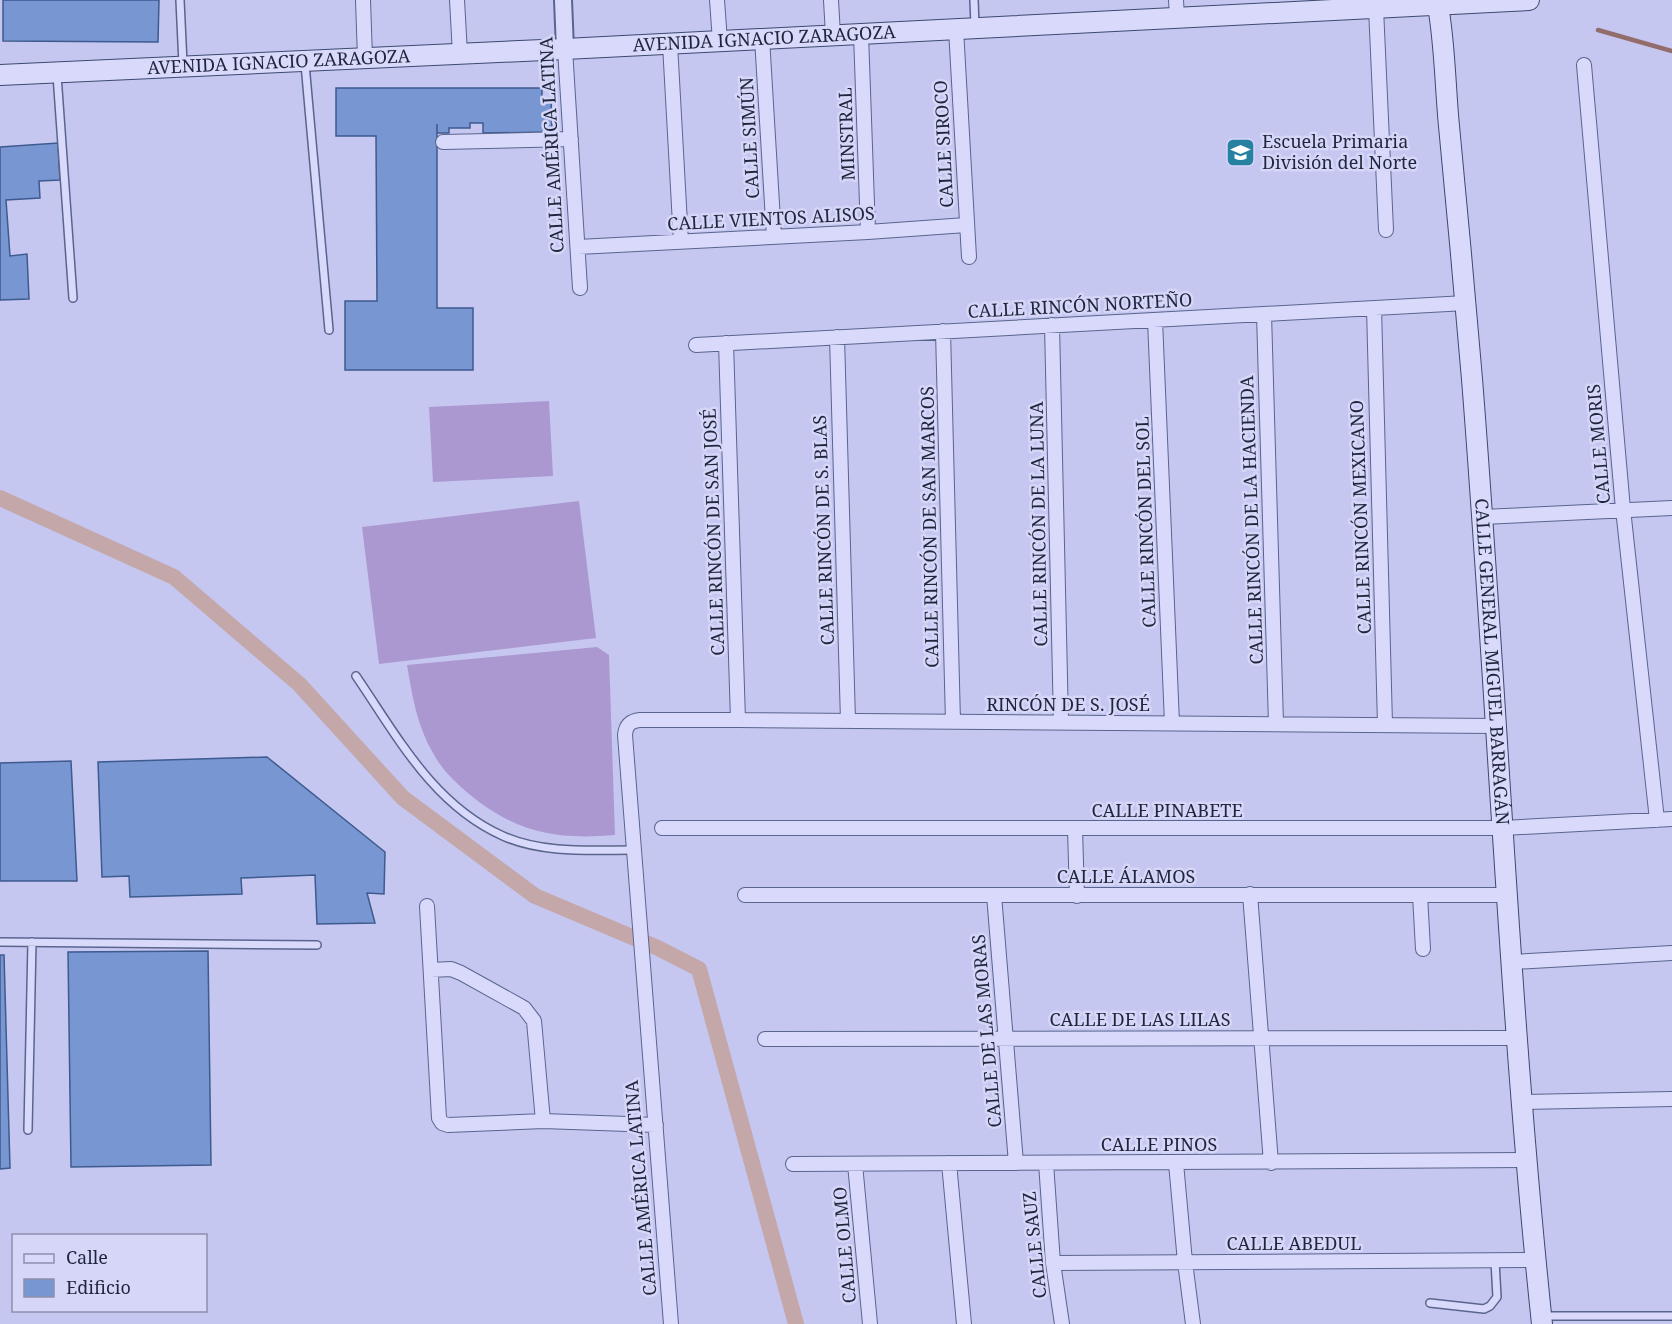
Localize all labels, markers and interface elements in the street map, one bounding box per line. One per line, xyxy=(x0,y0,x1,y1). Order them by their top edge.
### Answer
street label: AVENIDA IGNACIO ZARAGOZA xyxy=(632,19,897,57)
street label: CALLE AMÉRICA LATINA xyxy=(533,36,569,254)
street label: AVENIDA IGNACIO ZARAGOZA xyxy=(147,43,411,79)
street label: CALLE SIMÚN xyxy=(734,76,764,200)
street label: CALLE SIROCO xyxy=(928,80,958,208)
street label: MINSTRAL xyxy=(832,87,860,181)
place label: Escuela Primaria División del Norte xyxy=(1262,129,1417,174)
school or university icon: Escuela Primaria División del Norte xyxy=(1225,136,1257,168)
street label: CALLE VIENTOS ALISOS xyxy=(667,201,875,235)
street label: CALLE RINCÓN NORTEÑO xyxy=(967,287,1193,323)
street label: CALLE RINCÓN DE LA HACIENDA xyxy=(1234,375,1268,665)
street label: CALLE MORIS xyxy=(1581,383,1615,505)
street label: CALLE RINCÓN DE SAN MARCOS xyxy=(915,386,943,668)
street label: CALLE RINCÓN MEXICANO xyxy=(1344,399,1376,635)
street label: CALLE RINCÓN DE LA LUNA xyxy=(1024,401,1052,647)
street label: CALLE RINCÓN DE SAN JOSÉ xyxy=(697,408,729,656)
street label: CALLE RINCÓN DE S. BLAS xyxy=(807,414,839,646)
street label: CALLE RINCÓN DEL SOL xyxy=(1129,416,1161,628)
street label: CALLE GENERAL MIGUEL BARRAGÁN xyxy=(1470,497,1515,826)
street label: RINCÓN DE S. JOSÉ xyxy=(986,692,1150,716)
street label: CALLE PINABETE xyxy=(1091,798,1243,822)
street label: CALLE ÁLAMOS xyxy=(1057,864,1195,888)
street label: CALLE DE LAS MORAS xyxy=(966,933,1006,1129)
street label: CALLE DE LAS LILAS xyxy=(1050,1007,1230,1031)
street label: CALLE AMÉRICA LATINA xyxy=(619,1079,661,1297)
street label: CALLE PINOS xyxy=(1101,1132,1217,1156)
street label: CALLE OLMO xyxy=(827,1186,861,1304)
street label: CALLE SAUZ xyxy=(1016,1190,1052,1300)
street label: CALLE ABEDUL xyxy=(1227,1231,1361,1255)
legend xyxy=(12,1234,207,1312)
text: Calle xyxy=(66,1245,108,1269)
text: Edificio xyxy=(66,1275,131,1299)

